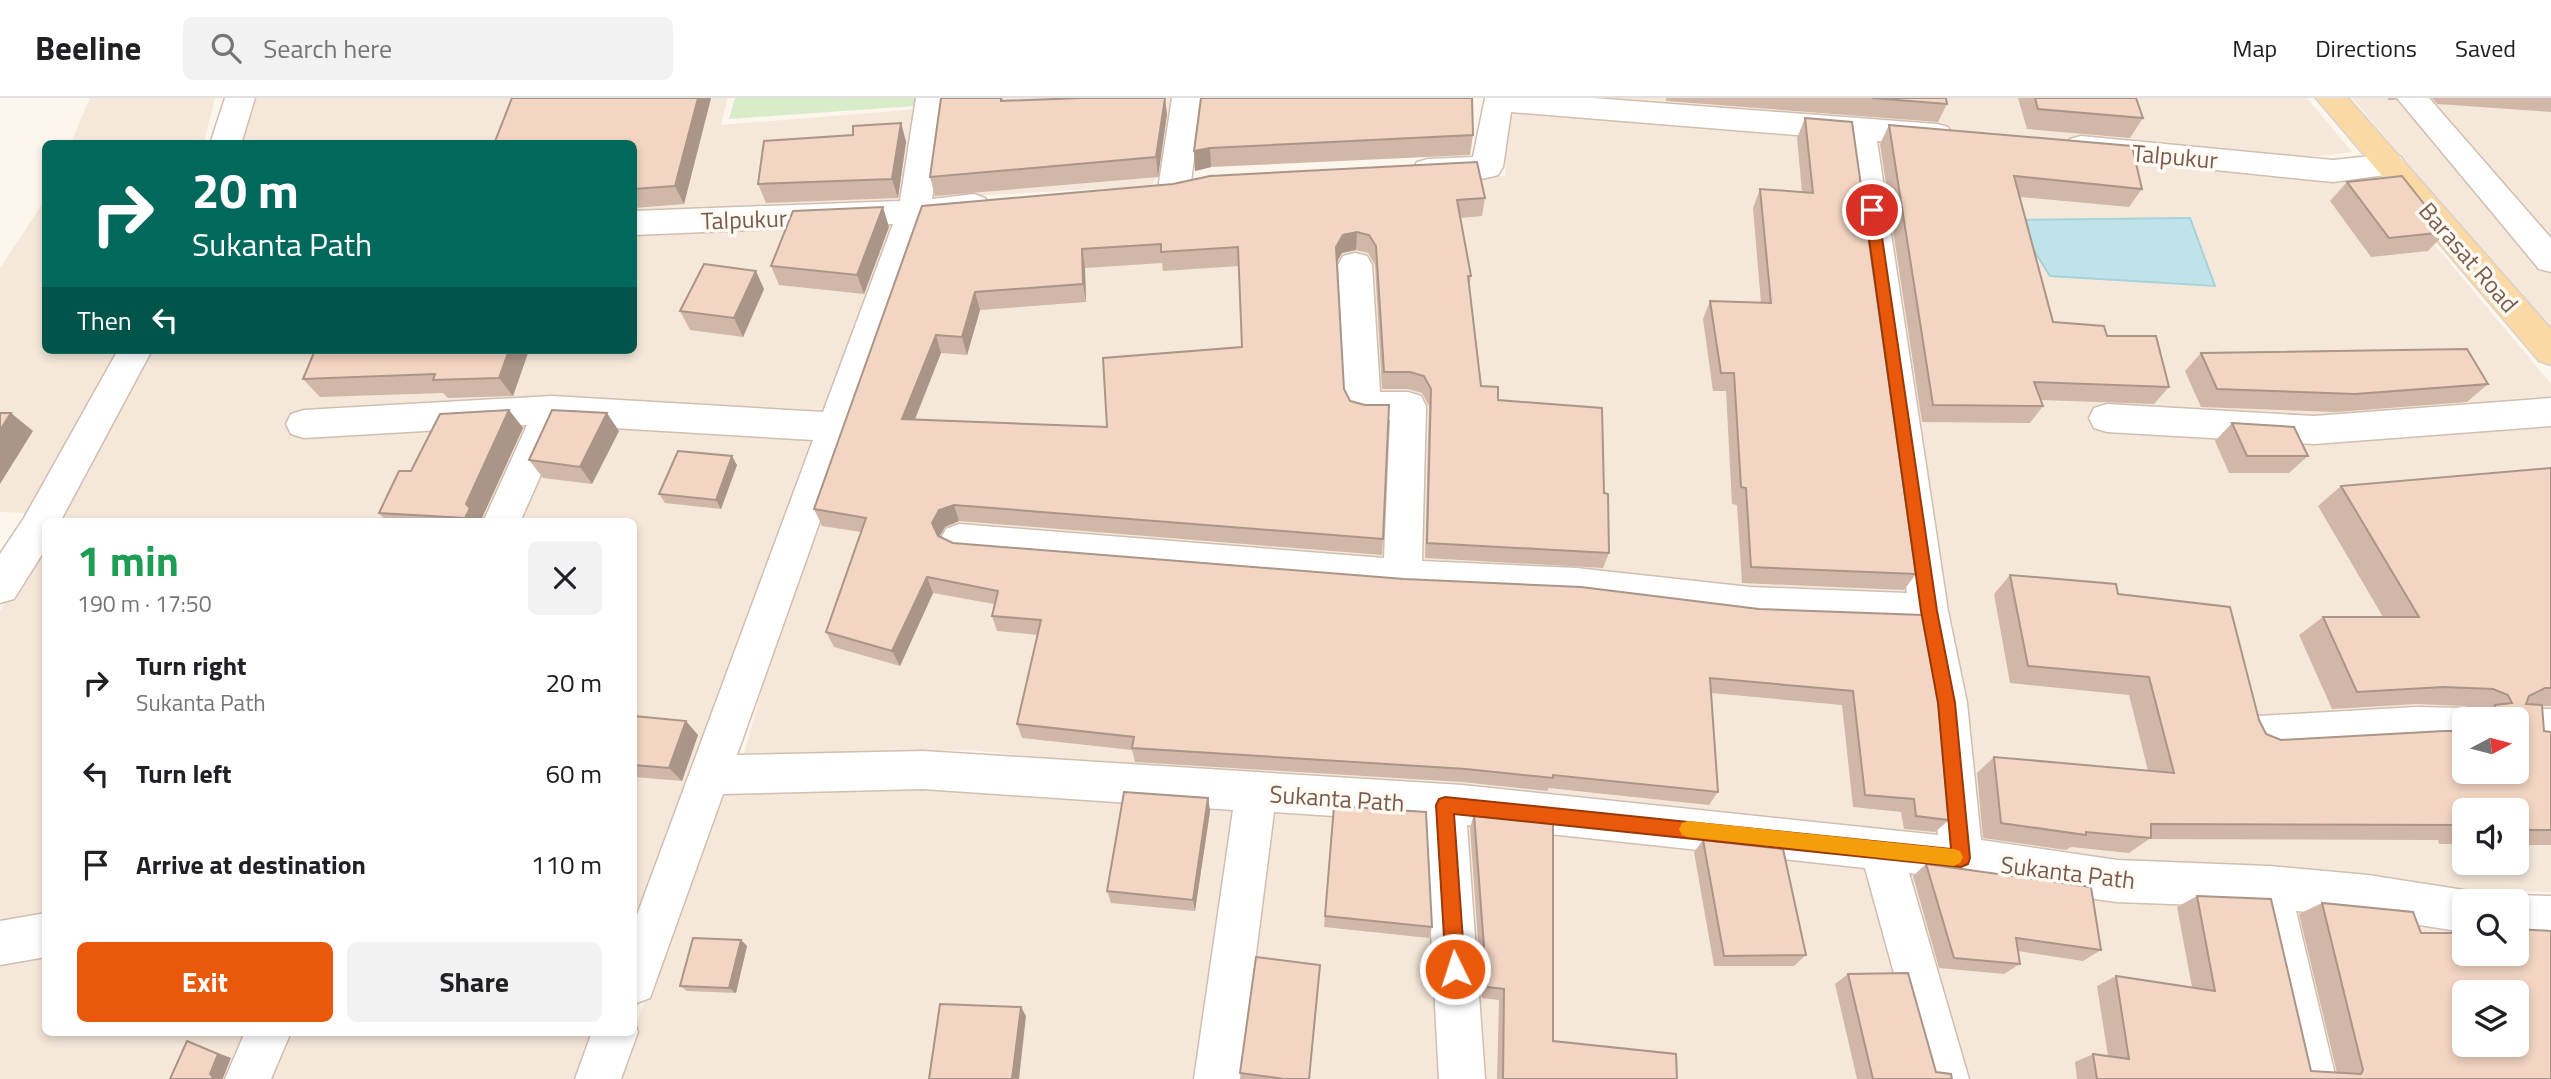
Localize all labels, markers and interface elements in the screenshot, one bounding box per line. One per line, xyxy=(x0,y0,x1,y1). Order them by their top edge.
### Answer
search box xyxy=(183,17,673,80)
text: Beeline xyxy=(35,23,141,73)
icon: search xyxy=(207,29,245,67)
text: Search here xyxy=(263,29,392,68)
text: Map xyxy=(2232,30,2277,66)
text: Directions xyxy=(2315,30,2417,66)
text: Saved xyxy=(2455,30,2516,66)
street label: Talpukur xyxy=(2131,134,2219,178)
text: 20 m xyxy=(192,152,299,227)
icon: right xyxy=(77,168,168,259)
pin xyxy=(1842,180,1902,240)
icon: arrive xyxy=(1853,191,1891,229)
street label: Barasat Road xyxy=(2411,194,2527,320)
street label: Talpukur xyxy=(700,200,788,238)
text: Sukanta Path xyxy=(192,220,372,268)
text: Then xyxy=(77,301,132,340)
icon: left xyxy=(146,301,184,339)
text: 1 min xyxy=(77,528,179,592)
button: close xyxy=(528,541,602,615)
text: 190 m · 17:50 xyxy=(77,586,212,621)
text: Turn right xyxy=(136,646,247,685)
text: 20 m xyxy=(545,663,602,702)
icon: right xyxy=(77,664,115,702)
text: Sukanta Path xyxy=(136,685,266,720)
north arrow xyxy=(2452,707,2529,784)
map controls xyxy=(2452,707,2529,1057)
text: Turn left xyxy=(136,754,231,793)
text: 60 m xyxy=(545,754,602,793)
icon: left xyxy=(77,755,115,793)
street label: Sukanta Path xyxy=(1268,775,1406,821)
button: sound xyxy=(2452,798,2529,875)
text: Arrive at destination xyxy=(136,845,366,884)
text: 110 m xyxy=(531,845,602,884)
icon: arrive xyxy=(77,846,115,884)
street label: Sukanta Path xyxy=(1999,846,2137,898)
button: search xyxy=(2452,889,2529,966)
position arrow xyxy=(1418,932,1492,1006)
button: Exit xyxy=(77,942,333,1022)
button: Share xyxy=(347,942,602,1022)
button: layers xyxy=(2452,980,2529,1057)

